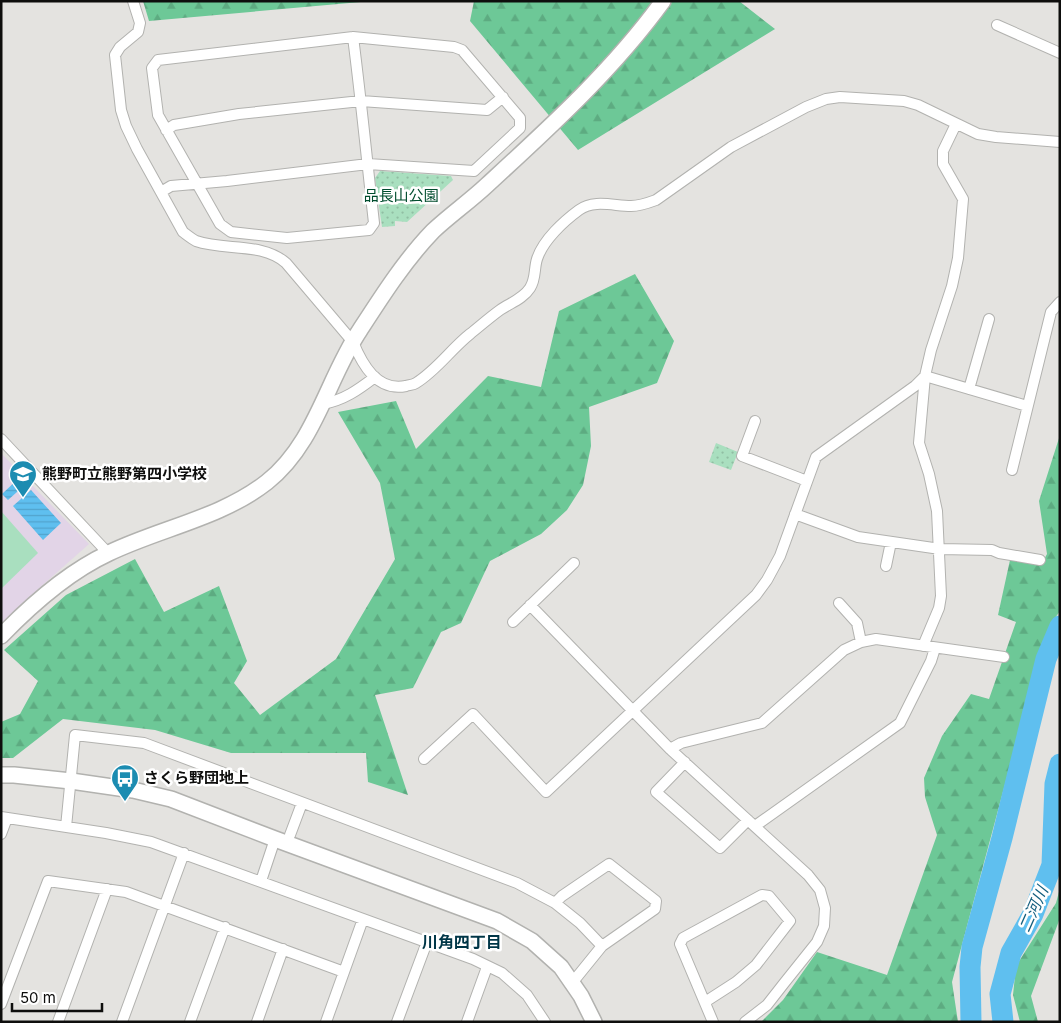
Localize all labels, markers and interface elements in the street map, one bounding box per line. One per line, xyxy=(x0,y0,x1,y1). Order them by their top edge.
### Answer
park label: 品長山公園 xyxy=(363,186,439,205)
school or university icon: 熊野町立熊野第四小学校 xyxy=(8,459,38,498)
place label: 熊野町立熊野第四小学校 xyxy=(42,464,207,483)
bus stop icon: さくら野団地上 xyxy=(110,763,140,802)
place label: さくら野団地上 xyxy=(144,768,249,787)
water label: 二河川 xyxy=(1014,881,1053,935)
district label: 川角四丁目 xyxy=(422,932,502,952)
scale bar xyxy=(12,980,102,1012)
text: 50 m xyxy=(20,988,56,1007)

